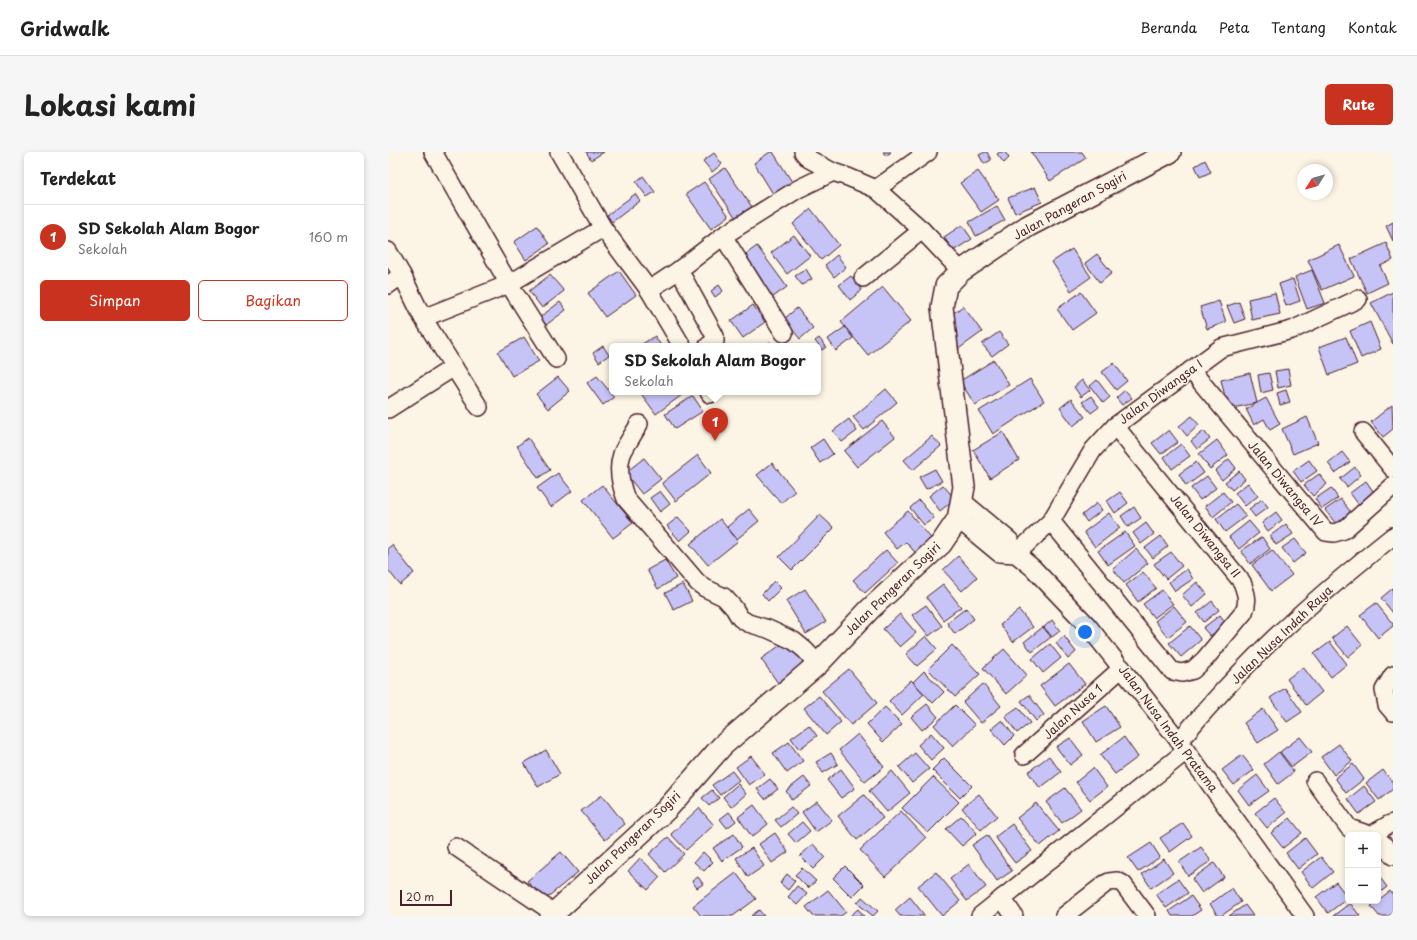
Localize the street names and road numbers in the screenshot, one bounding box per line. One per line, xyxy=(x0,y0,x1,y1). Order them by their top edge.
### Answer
street label: Jalan Pangeran Sogiri xyxy=(1009,166,1130,244)
street label: Jalan Diwangsa I xyxy=(1115,354,1206,428)
street label: Jalan Diwangsa IV xyxy=(1244,436,1327,530)
street label: Jalan Diwangsa II xyxy=(1166,490,1245,581)
street label: Jalan Pangeran Sogiri xyxy=(840,538,944,639)
street label: Jalan Nusa Indah Raya xyxy=(1227,581,1336,688)
street label: Jalan Nusa Indah Pratama xyxy=(1115,661,1223,796)
street label: Jalan Nusa 1 xyxy=(1039,680,1106,743)
street label: Jalan Pangeran Sogiri xyxy=(580,787,684,888)

